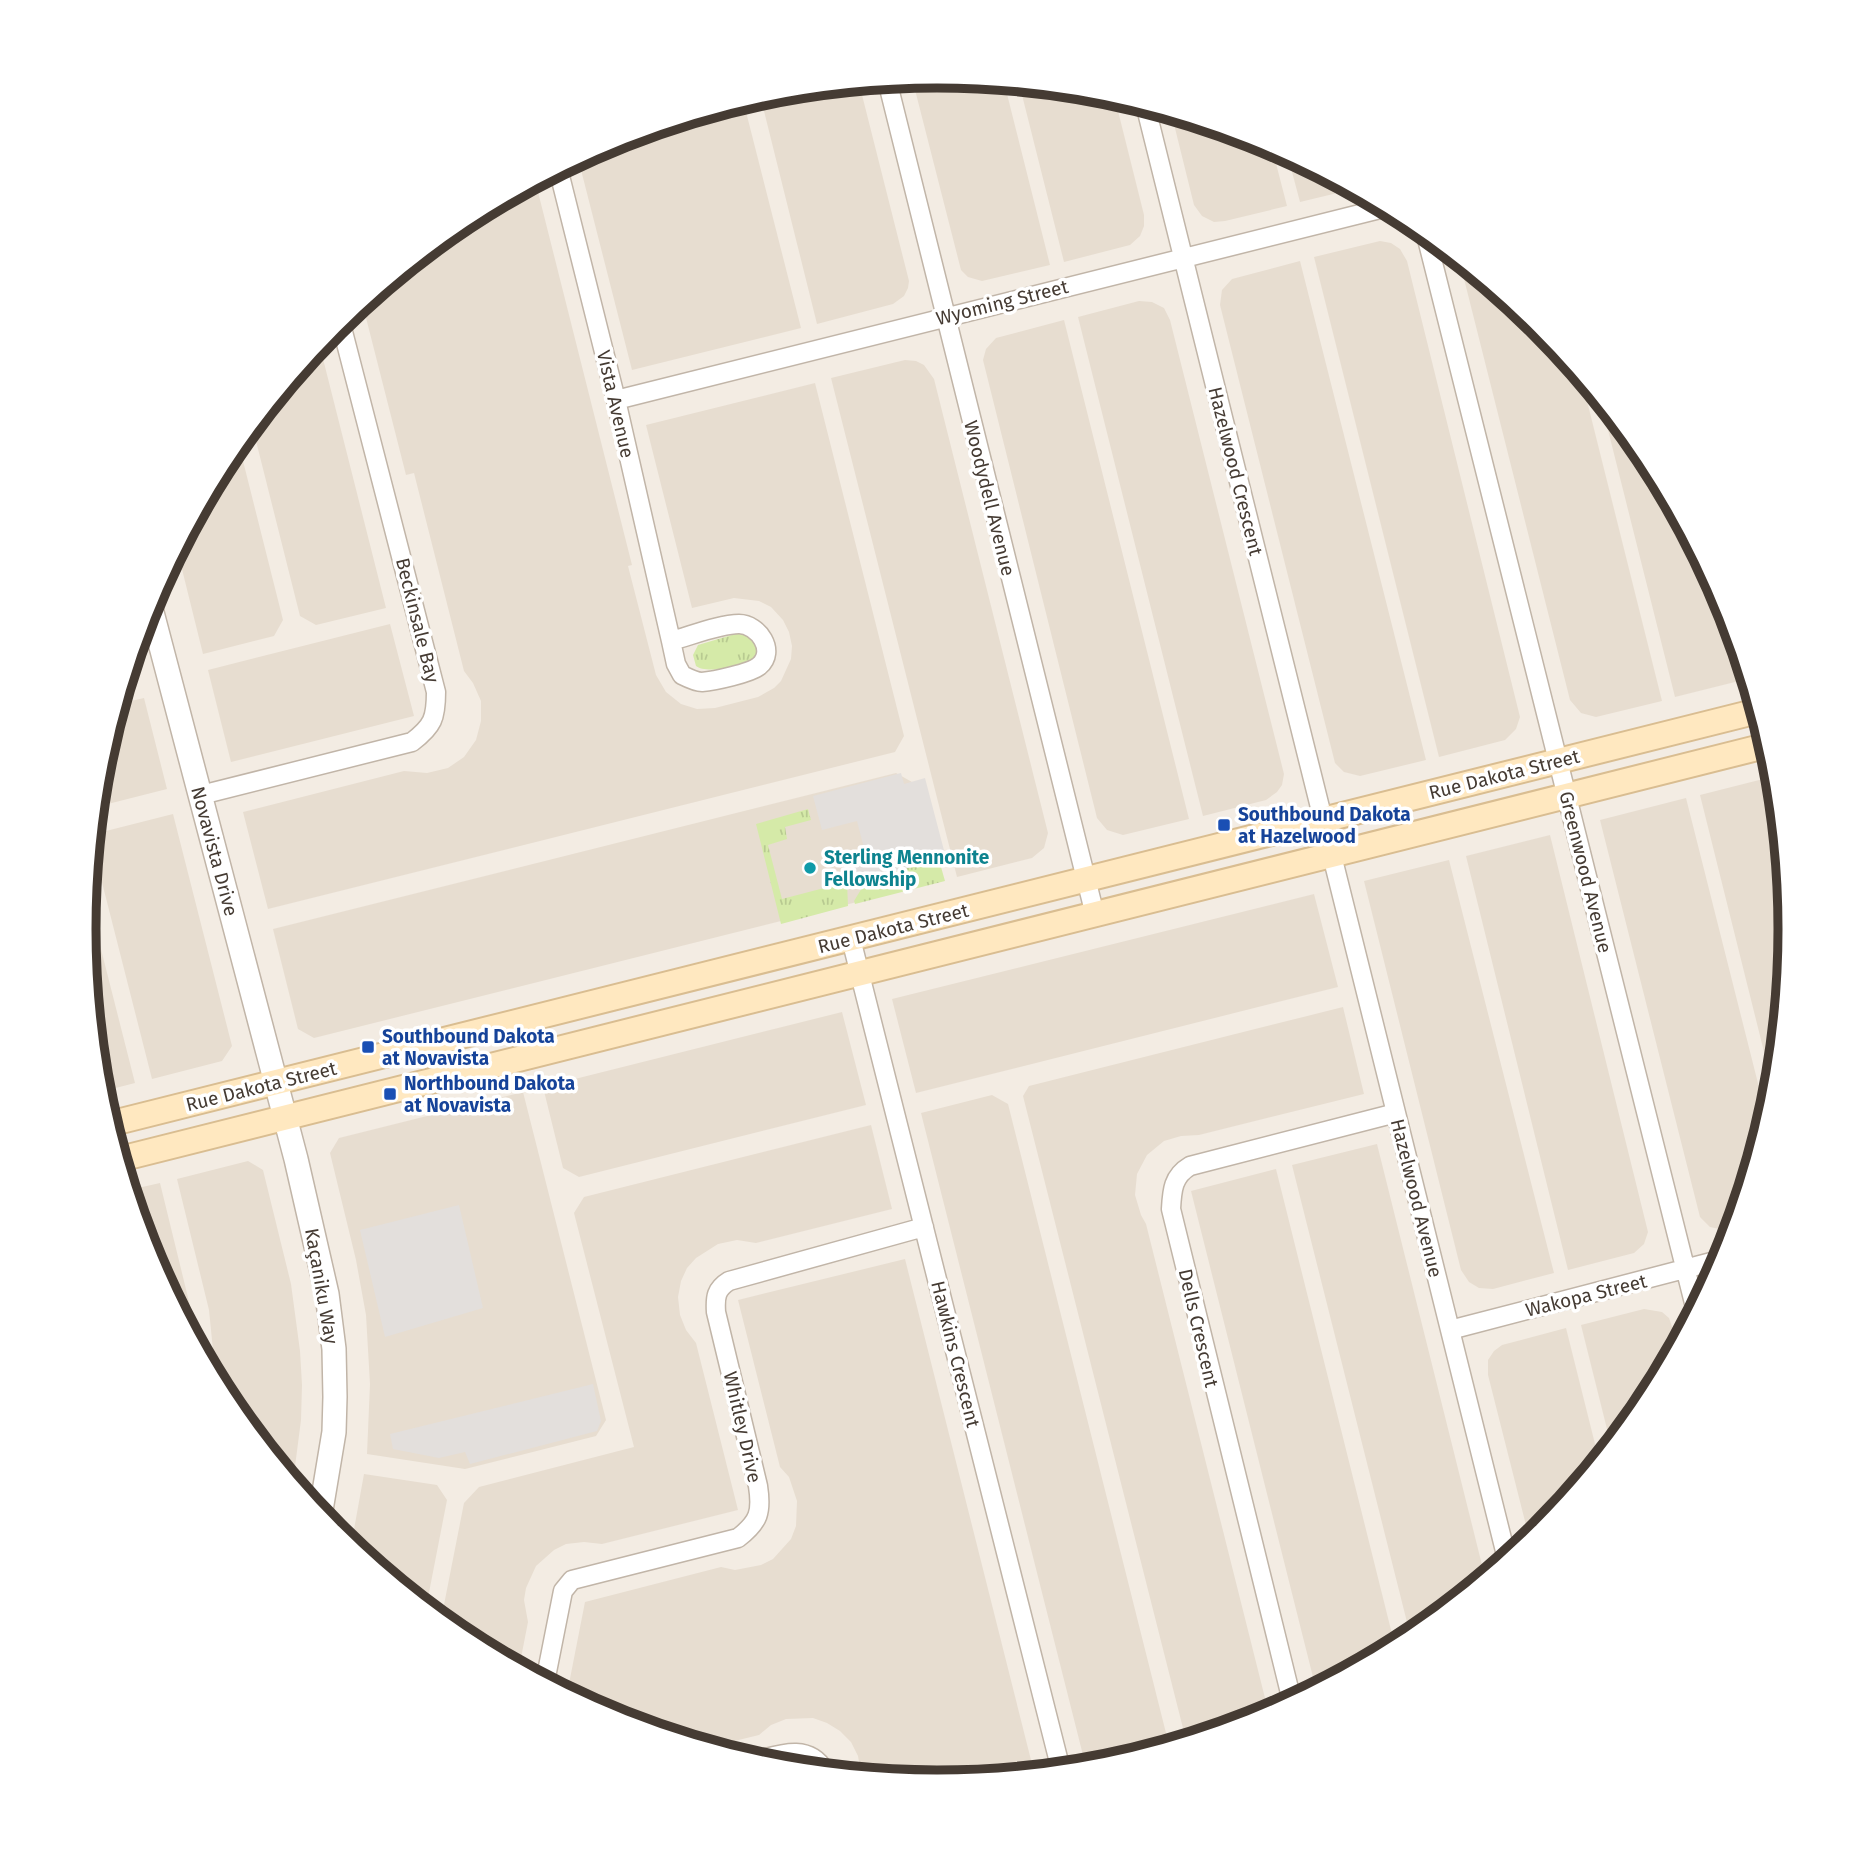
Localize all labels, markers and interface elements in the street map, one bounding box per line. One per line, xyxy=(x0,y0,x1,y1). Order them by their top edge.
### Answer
street label: Wyoming Street xyxy=(934,275,1071,330)
street label: Vista Avenue xyxy=(592,348,639,460)
street label: Hazelwood Crescent xyxy=(1203,384,1268,558)
street label: Woodydell Avenue xyxy=(959,418,1020,578)
street label: Beckinsale Bay xyxy=(391,555,444,686)
street label: Rue Dakota Street xyxy=(1426,745,1582,804)
street label: Novavista Drive xyxy=(186,784,243,918)
street label: Greenwood Avenue xyxy=(1554,789,1617,955)
place label: Southbound Dakota at Hazelwood xyxy=(1238,803,1411,848)
marker: Southbound Dakota at Hazelwood xyxy=(1216,817,1232,833)
place label: Sterling Mennonite Fellowship xyxy=(824,846,989,891)
marker: Sterling Mennonite Fellowship xyxy=(802,860,818,876)
street label: Rue Dakota Street xyxy=(815,899,971,958)
place label: Southbound Dakota at Novavista xyxy=(382,1025,555,1070)
marker: Southbound Dakota at Novavista xyxy=(360,1039,376,1055)
street label: Rue Dakota Street xyxy=(183,1057,339,1116)
place label: Northbound Dakota at Novavista xyxy=(404,1072,575,1117)
marker: Northbound Dakota at Novavista xyxy=(382,1086,398,1102)
street label: Hazelwood Avenue xyxy=(1386,1116,1447,1280)
street label: Kaçaniku Way xyxy=(300,1226,343,1346)
street label: Dells Crescent xyxy=(1174,1267,1223,1390)
street label: Wakopa Street xyxy=(1523,1269,1649,1322)
street label: Hawkins Crescent xyxy=(926,1278,985,1430)
street label: Whitley Drive xyxy=(719,1369,766,1485)

